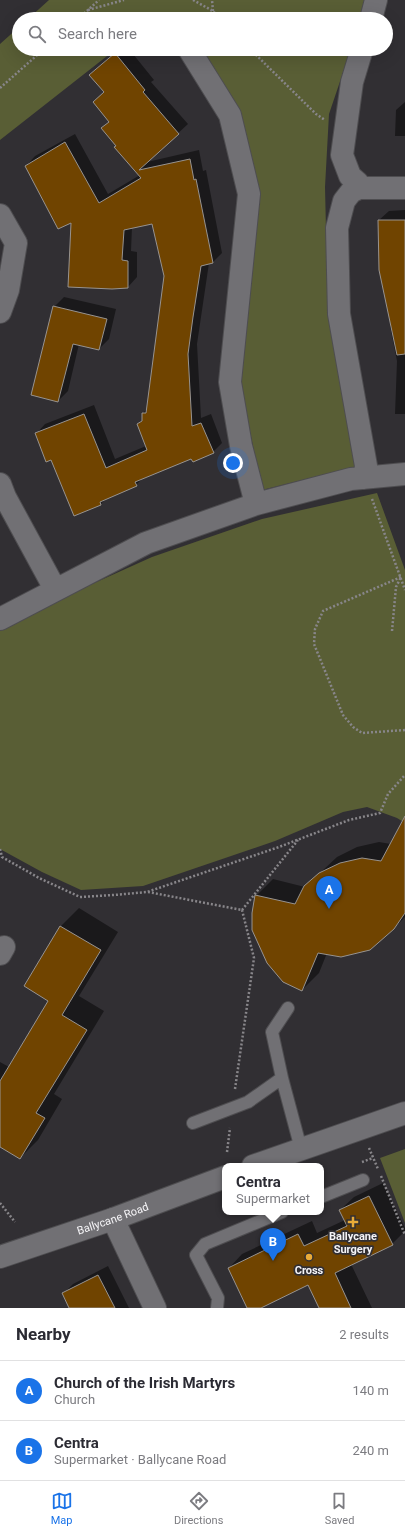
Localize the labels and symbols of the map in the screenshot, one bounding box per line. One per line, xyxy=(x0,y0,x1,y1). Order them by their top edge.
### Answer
your location xyxy=(223,453,243,473)
pin: A xyxy=(316,876,342,909)
street label: Ballycane Road xyxy=(75,1200,150,1238)
marker: Ballycane Surgery xyxy=(347,1216,359,1228)
pin: B xyxy=(260,1228,286,1261)
place label: Ballycane Surgery xyxy=(329,1230,377,1256)
marker: Cross xyxy=(304,1252,314,1262)
place label: Cross xyxy=(295,1264,324,1277)

